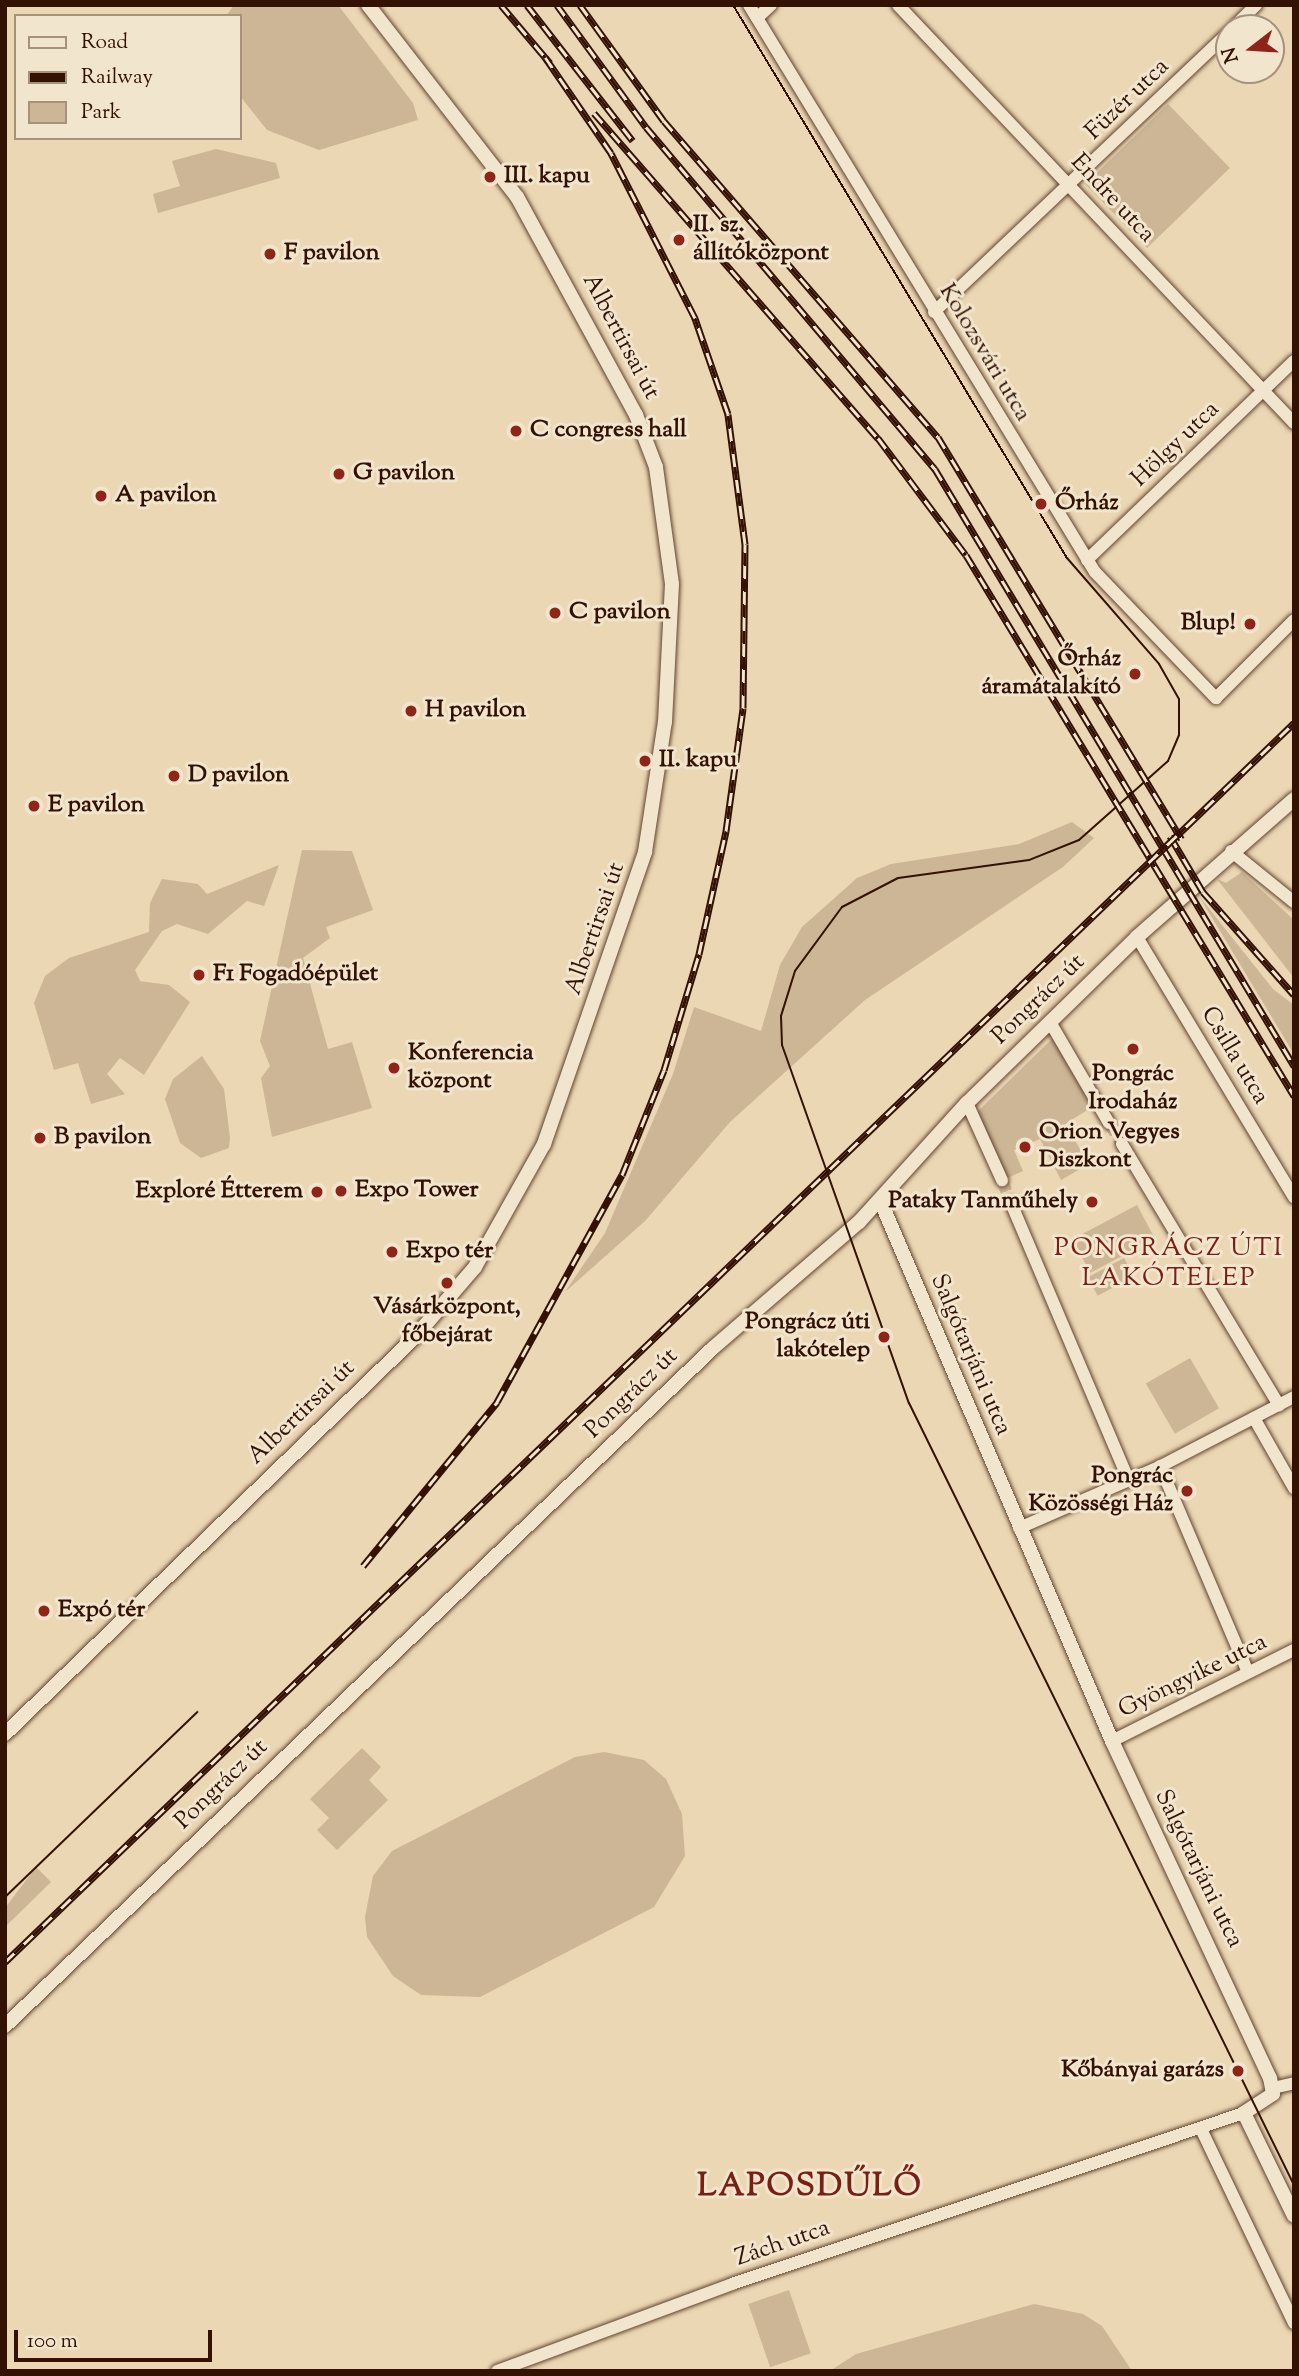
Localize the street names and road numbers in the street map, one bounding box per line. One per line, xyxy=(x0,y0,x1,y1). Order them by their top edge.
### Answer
street label: Füzér utca xyxy=(1080,53,1176,147)
street label: Endre utca xyxy=(1064,149,1160,249)
street label: Albertirsai út xyxy=(575,269,665,405)
street label: Kolozsvári utca xyxy=(932,279,1036,427)
street label: Hölgy utca xyxy=(1126,396,1226,494)
street label: Albertirsai út xyxy=(560,859,632,999)
street label: Pongrácz út xyxy=(987,949,1091,1051)
street label: Csilla utca xyxy=(1194,1002,1274,1110)
street label: Salgótarjáni utca xyxy=(923,1270,1017,1440)
street label: Pongrácz út xyxy=(580,1343,684,1445)
street label: Albertirsai út xyxy=(242,1355,362,1471)
street label: Gyöngyike utca xyxy=(1114,1629,1272,1725)
street label: Pongrácz út xyxy=(170,1734,274,1836)
street label: Salgótarjáni utca xyxy=(1147,1785,1249,1953)
street label: Zách utca xyxy=(732,2214,834,2274)

